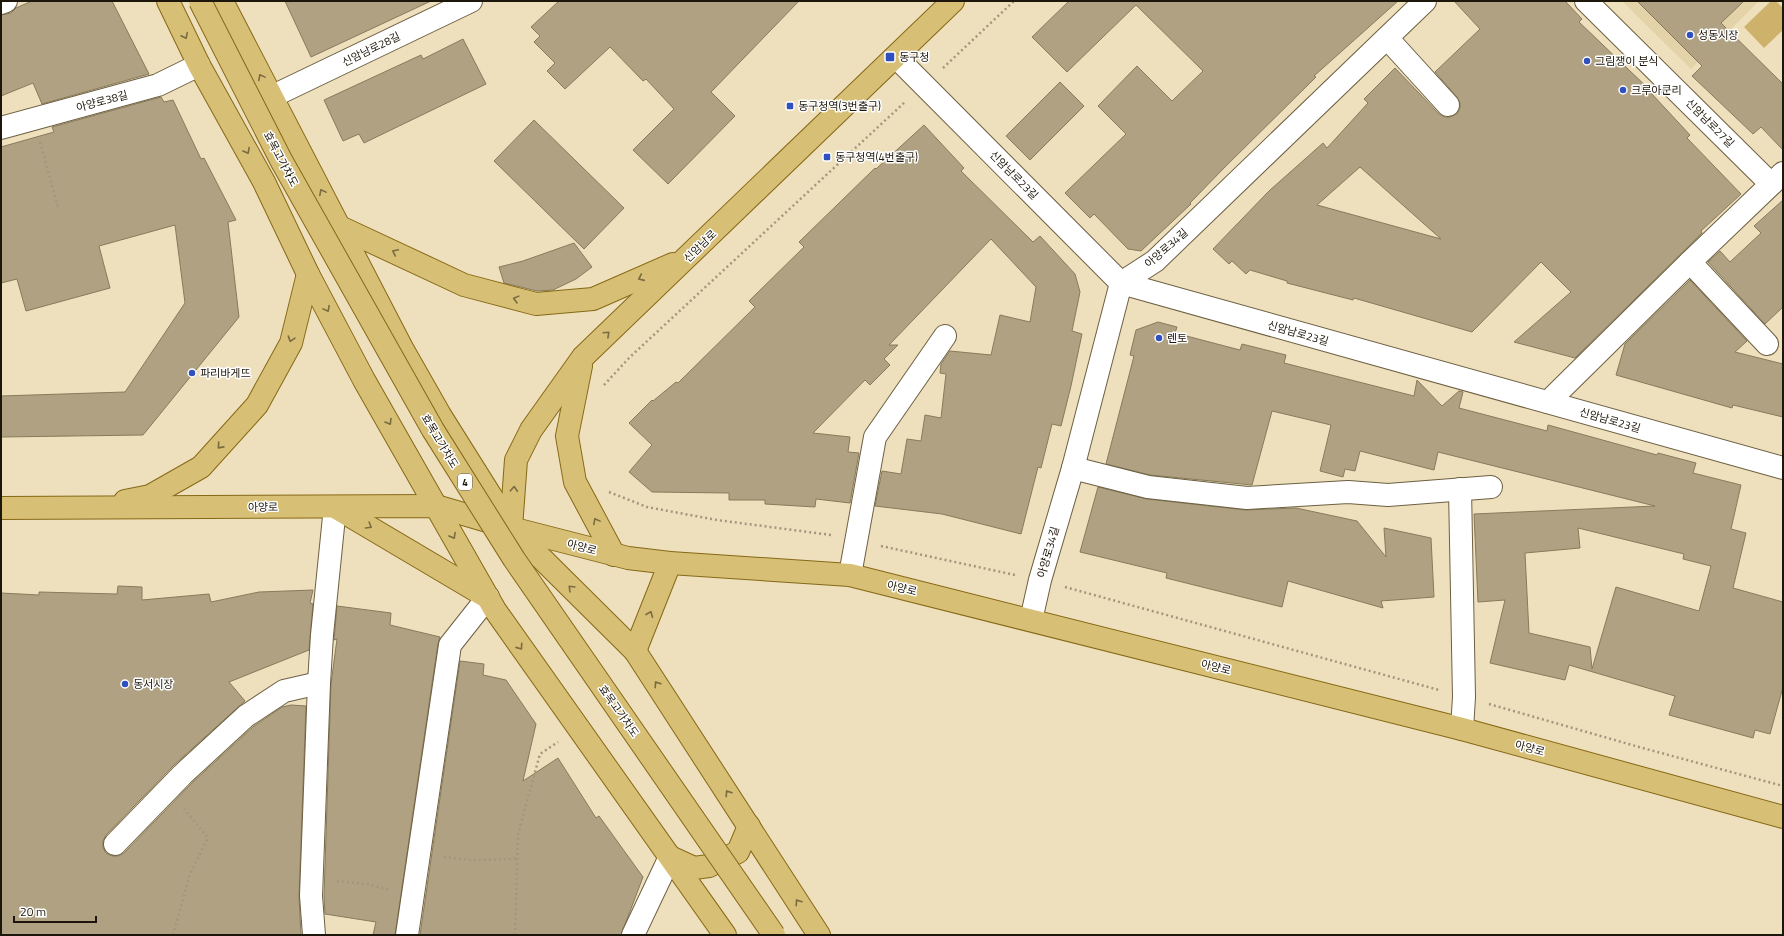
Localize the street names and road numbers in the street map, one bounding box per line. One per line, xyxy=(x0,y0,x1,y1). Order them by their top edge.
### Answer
street label: 신암남로28길 xyxy=(339,28,403,70)
street label: 아양로38길 xyxy=(74,86,130,116)
street label: 신암남로27길 xyxy=(1682,95,1738,151)
street label: 효목고가차도 xyxy=(260,128,302,190)
street label: 신암남로23길 xyxy=(986,147,1042,203)
street label: 아양로34길 xyxy=(1141,225,1191,271)
street label: 신암남로 xyxy=(680,226,720,266)
street label: 신암남로23길 xyxy=(1266,317,1330,349)
street label: 신암남로23길 xyxy=(1578,404,1642,436)
street label: 효목고가차도 xyxy=(418,411,462,471)
road number: 4 xyxy=(458,474,472,490)
street label: 아양로 xyxy=(248,499,278,515)
street label: 아양로34길 xyxy=(1033,524,1063,580)
street label: 아양로 xyxy=(565,535,599,559)
street label: 아양로 xyxy=(885,577,919,599)
street label: 아양로 xyxy=(1199,656,1233,678)
street label: 효목고가차도 xyxy=(595,682,643,740)
street label: 아양로 xyxy=(1513,736,1547,760)

